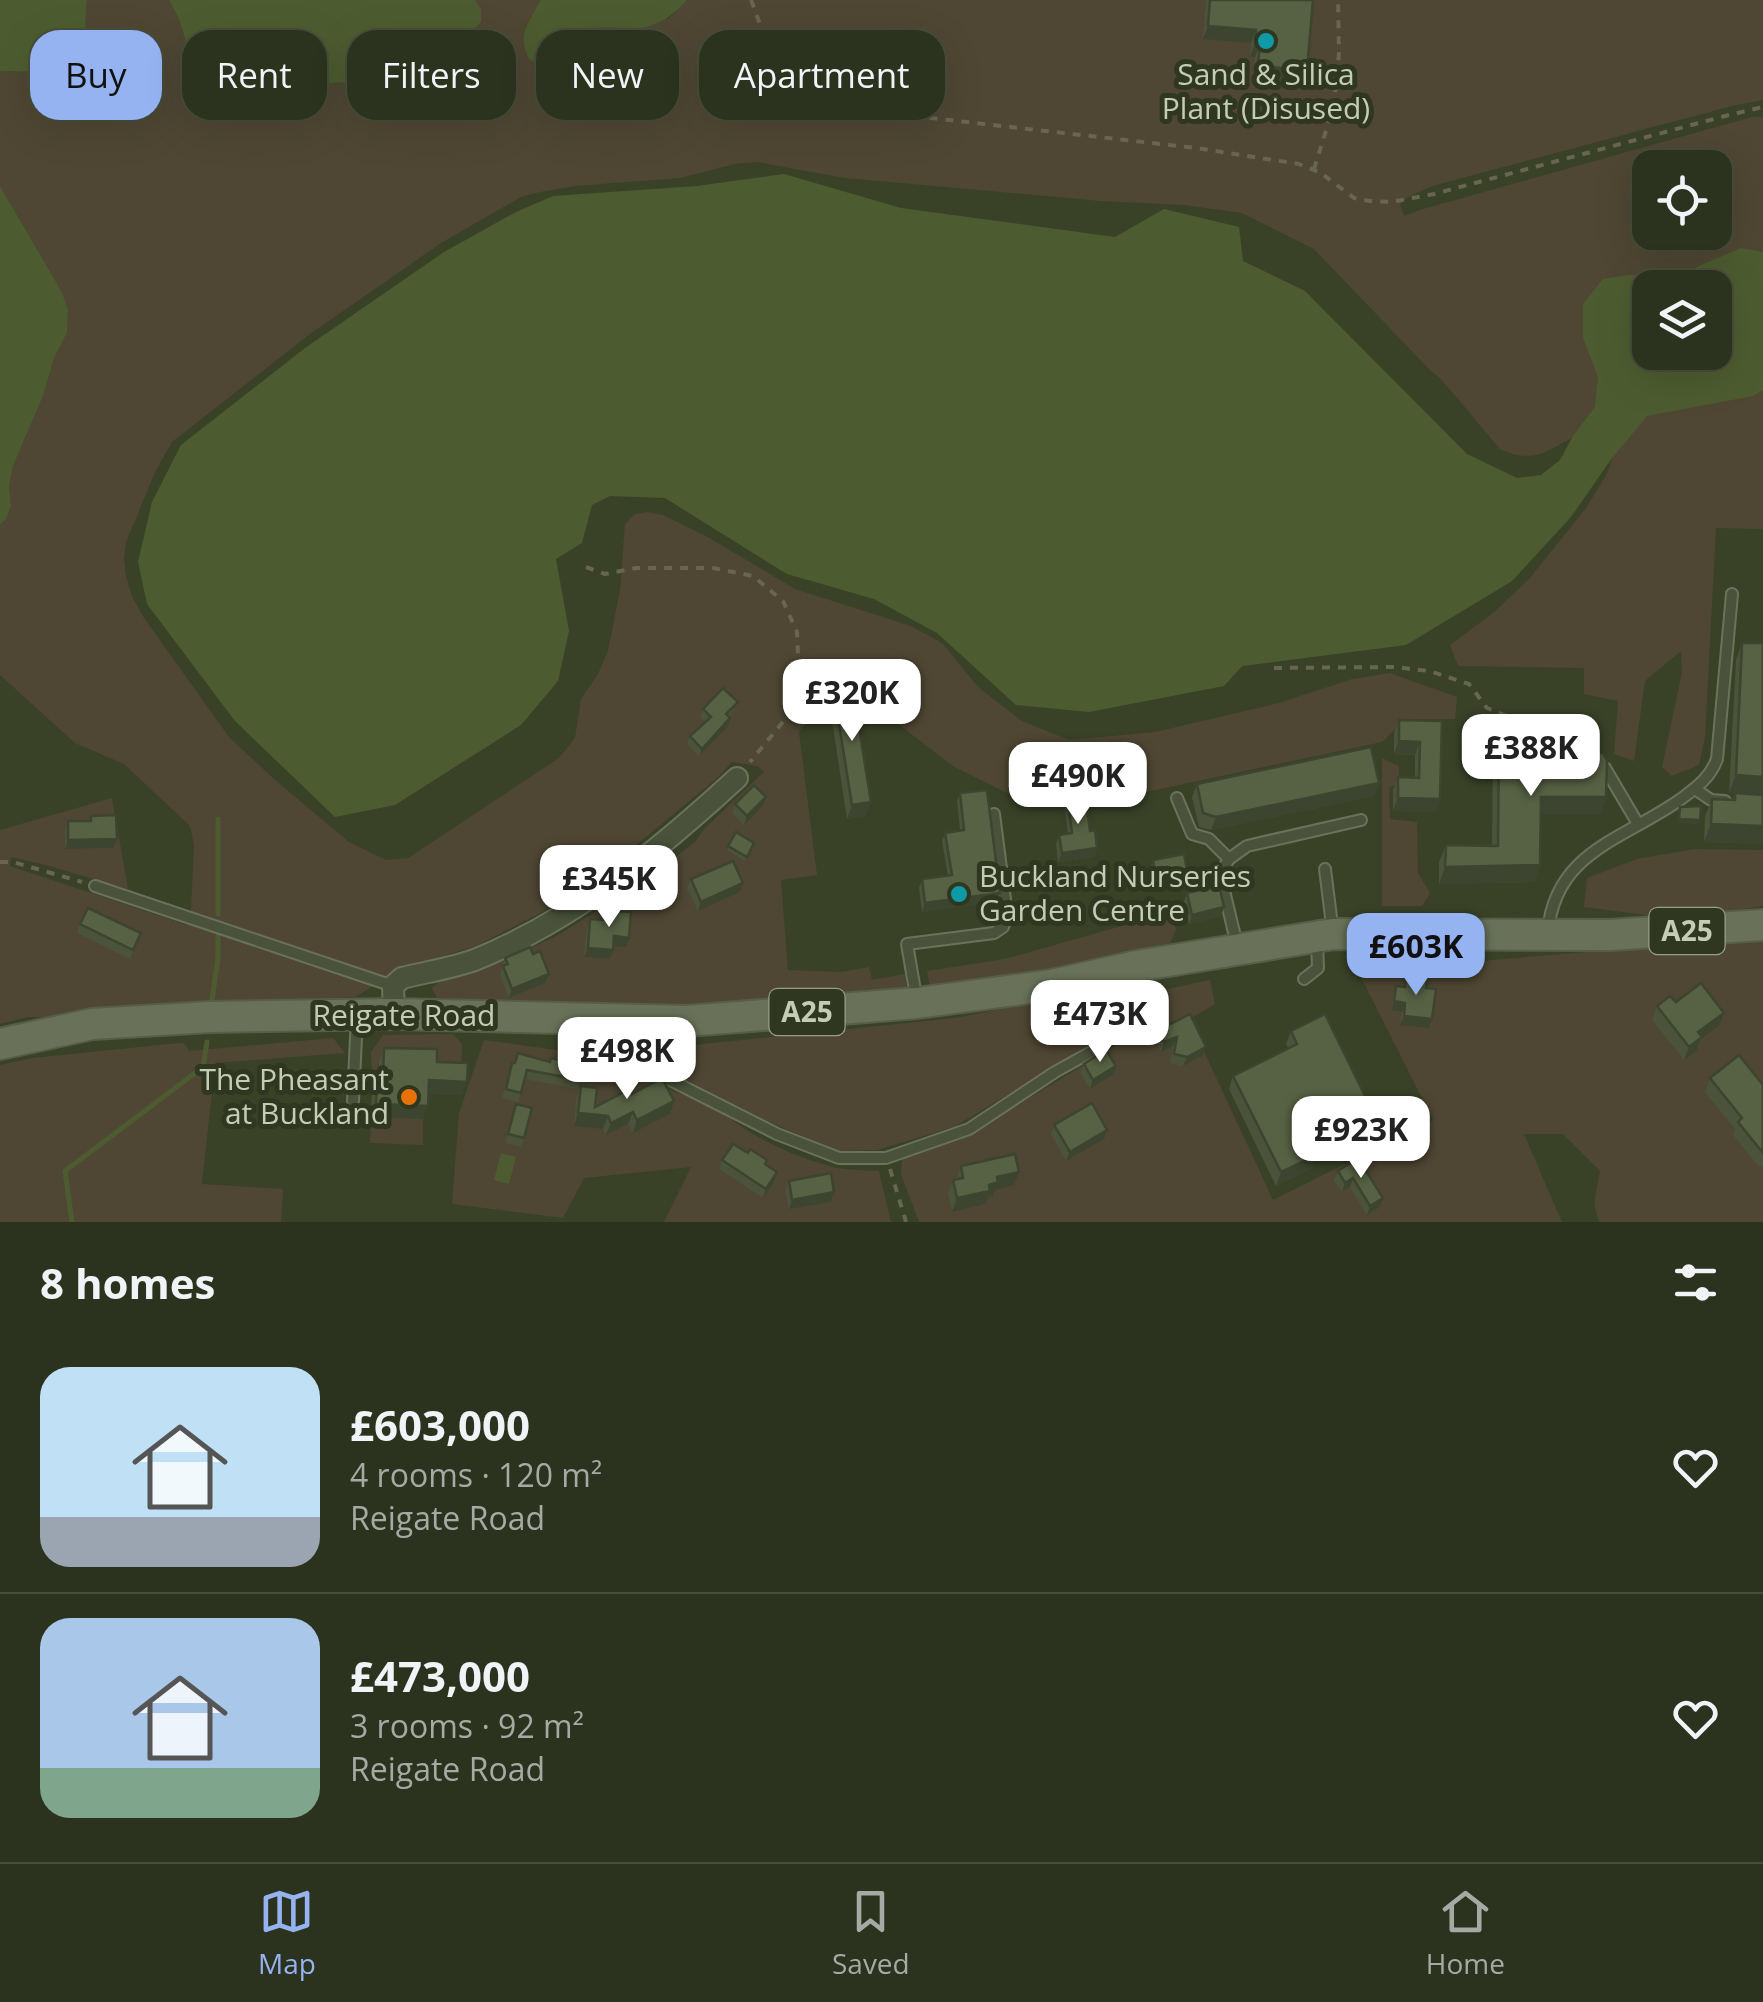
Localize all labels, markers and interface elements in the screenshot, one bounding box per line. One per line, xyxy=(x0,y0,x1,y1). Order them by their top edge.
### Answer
chip: Buy xyxy=(30,30,162,120)
chip: Rent xyxy=(182,30,327,120)
chip: Filters xyxy=(347,30,516,120)
chip: New xyxy=(536,30,679,120)
chip: Apartment xyxy=(699,30,945,120)
marker: Sand & Silica Plant (Disused) xyxy=(1255,30,1277,52)
place label: Sand & Silica Plant (Disused) xyxy=(1162,53,1370,128)
map controls xyxy=(1632,150,1732,370)
button: locate xyxy=(1632,150,1732,250)
button: layers xyxy=(1632,270,1732,370)
pin: £320K xyxy=(782,659,922,744)
text: £320K xyxy=(805,670,899,713)
pin: £388K xyxy=(1461,714,1601,799)
text: £388K xyxy=(1484,725,1578,768)
pin: £490K xyxy=(1008,742,1148,827)
text: £490K xyxy=(1031,753,1125,796)
pin: £345K xyxy=(539,845,679,930)
place label: Buckland Nurseries Garden Centre xyxy=(979,855,1251,930)
text: £345K xyxy=(562,856,656,899)
marker: Buckland Nurseries Garden Centre xyxy=(948,883,970,905)
road number: A25 xyxy=(1650,908,1724,954)
pin: £603K xyxy=(1346,913,1486,998)
text: £603K xyxy=(1369,924,1463,967)
pin: £473K xyxy=(1030,980,1170,1065)
road number: A25 xyxy=(770,989,844,1035)
text: £473K xyxy=(1053,991,1147,1034)
street label: Reigate Road xyxy=(313,994,495,1035)
pin: £498K xyxy=(557,1017,697,1102)
text: £498K xyxy=(580,1028,674,1071)
place label: The Pheasant at Buckland xyxy=(199,1058,389,1133)
marker: The Pheasant at Buckland xyxy=(398,1086,420,1108)
pin: £923K xyxy=(1291,1096,1431,1181)
text: £923K xyxy=(1314,1107,1408,1150)
text: 8 homes xyxy=(40,1254,215,1311)
icon: filters xyxy=(1668,1255,1723,1310)
text: £603,000 xyxy=(350,1396,530,1453)
icon: home xyxy=(120,1407,240,1527)
icon: heart xyxy=(1668,1440,1723,1495)
text: 4 rooms · 120 m² xyxy=(350,1453,602,1496)
text: Reigate Road xyxy=(350,1496,545,1539)
text: £473,000 xyxy=(350,1647,530,1704)
icon: home xyxy=(120,1658,240,1778)
icon: heart xyxy=(1668,1691,1723,1746)
text: 3 rooms · 92 m² xyxy=(350,1704,584,1747)
text: Reigate Road xyxy=(350,1747,545,1790)
tab: Map xyxy=(258,1884,316,1982)
tab: Saved xyxy=(832,1884,910,1982)
tab: Home xyxy=(1426,1884,1505,1982)

